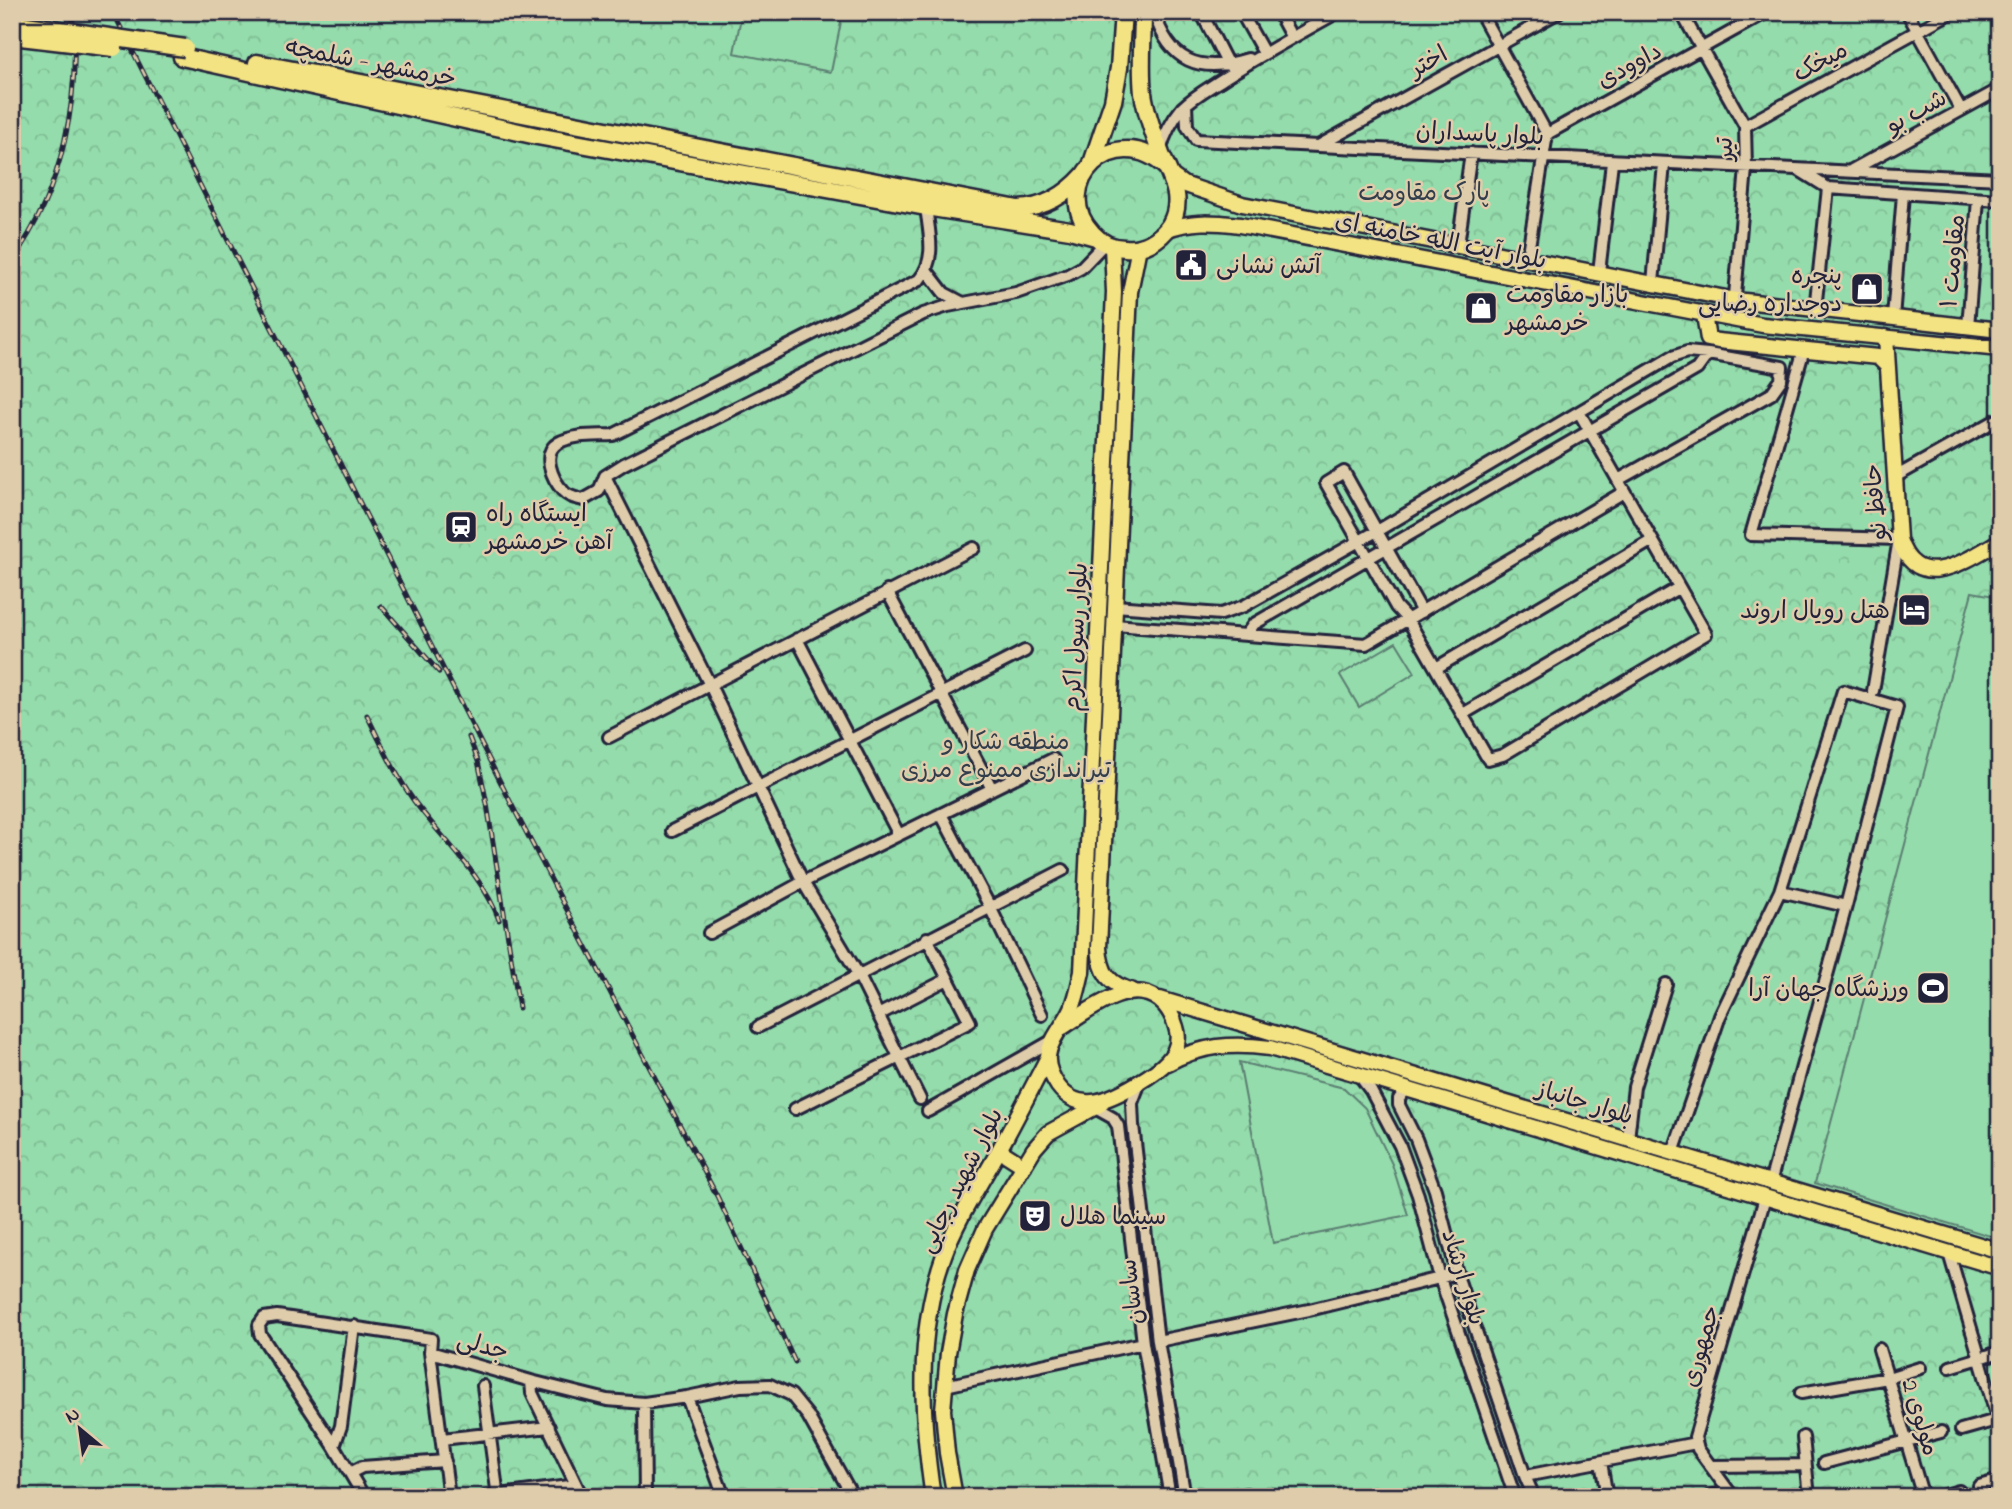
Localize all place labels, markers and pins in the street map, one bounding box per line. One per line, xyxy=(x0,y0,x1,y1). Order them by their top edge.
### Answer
public building icon: آتش نشانی xyxy=(1172,246,1210,284)
place label: آتش نشانی xyxy=(1216,250,1322,285)
place label: پنجره دوجداره رضایی xyxy=(1698,260,1842,323)
shop icon: پنجره دوجداره رضایی xyxy=(1848,270,1886,308)
place label: بازار مقاومت خرمشهر xyxy=(1504,279,1628,342)
shop icon: بازار مقاومت خرمشهر xyxy=(1462,289,1500,327)
place label: ایستگاه راه آهن خرمشهر xyxy=(484,498,613,561)
station icon: ایستگاه راه آهن خرمشهر xyxy=(442,508,480,546)
hotel icon: هتل رویال اروند xyxy=(1895,591,1933,629)
place label: هتل رویال اروند xyxy=(1740,595,1890,630)
sports icon: ورزشگاه جهان آرا xyxy=(1914,969,1952,1007)
place label: ورزشگاه جهان آرا xyxy=(1748,973,1909,1008)
theatre icon: سینما هلال xyxy=(1016,1197,1054,1235)
place label: سینما هلال xyxy=(1060,1201,1166,1236)

